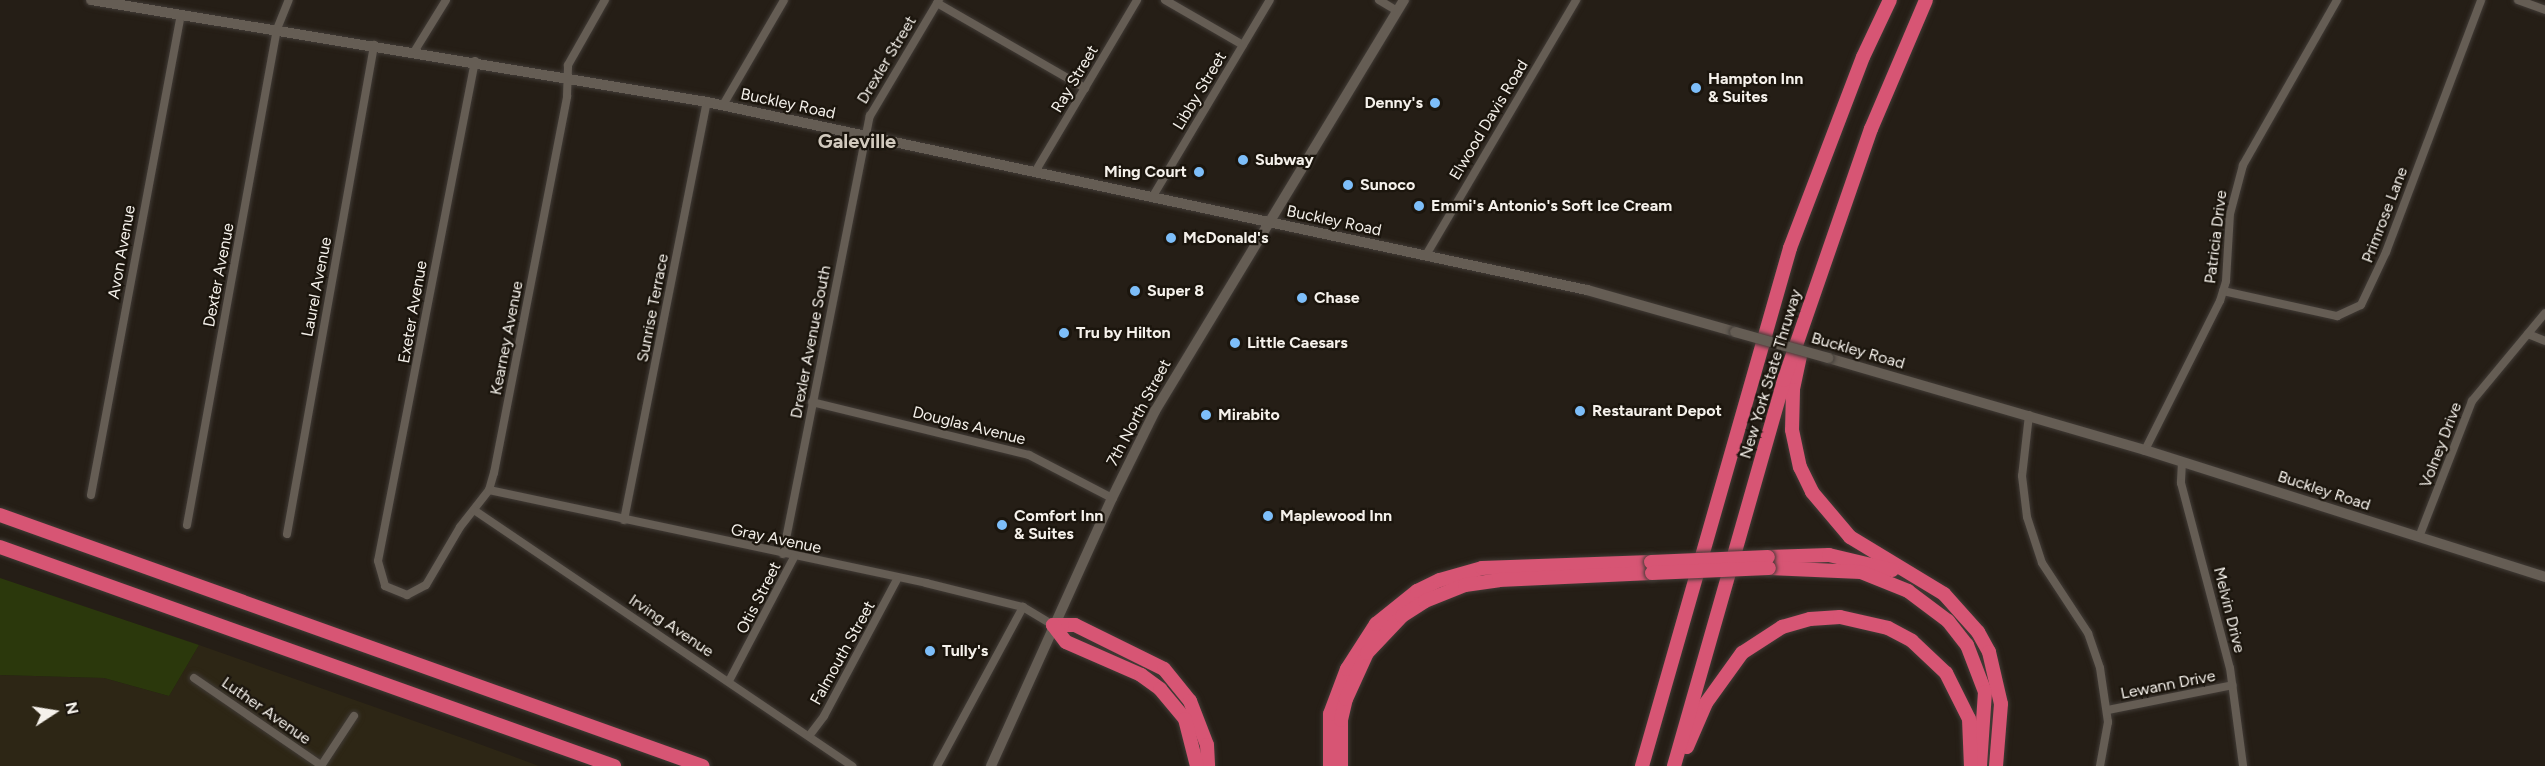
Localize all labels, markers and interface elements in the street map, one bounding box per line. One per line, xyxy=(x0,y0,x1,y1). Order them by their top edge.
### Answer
street label: Drexler Street xyxy=(853,13,921,107)
street label: Ray Street xyxy=(1047,42,1103,116)
street label: Libby Street xyxy=(1169,48,1231,134)
street label: Elwood Davis Road xyxy=(1446,57,1532,183)
place label: Hampton Inn & Suites xyxy=(1708,69,1803,107)
marker: Hampton Inn & Suites xyxy=(1689,81,1703,95)
street label: Buckley Road xyxy=(739,85,837,123)
place label: Denny's xyxy=(1364,93,1423,113)
marker: Denny's xyxy=(1428,96,1442,110)
district label: Galeville xyxy=(818,129,896,153)
place label: Subway xyxy=(1255,150,1314,170)
marker: Subway xyxy=(1236,153,1250,167)
place label: Ming Court xyxy=(1104,162,1187,182)
street label: Primrose Lane xyxy=(2358,164,2412,266)
marker: Ming Court xyxy=(1192,165,1206,179)
place label: Sunoco xyxy=(1360,175,1415,195)
marker: Sunoco xyxy=(1341,178,1355,192)
street label: Patricia Drive xyxy=(2201,189,2231,285)
place label: Emmi's Antonio's Soft Ice Cream xyxy=(1431,196,1672,216)
marker: Emmi's Antonio's Soft Ice Cream xyxy=(1412,199,1426,213)
street label: Buckley Road xyxy=(1285,202,1383,240)
street label: Avon Avenue xyxy=(104,204,140,300)
street label: Dexter Avenue xyxy=(200,221,238,329)
place label: McDonald's xyxy=(1183,228,1268,248)
marker: McDonald's xyxy=(1164,231,1178,245)
street label: Laurel Avenue xyxy=(298,236,336,338)
street label: Sunrise Terrace xyxy=(633,252,673,364)
street label: Exeter Avenue xyxy=(395,259,431,365)
street label: Drexler Avenue South xyxy=(787,264,835,420)
street label: Kearney Avenue xyxy=(487,279,527,397)
place label: Super 8 xyxy=(1147,281,1204,301)
marker: Super 8 xyxy=(1128,284,1142,298)
street label: New York State Thruway xyxy=(1736,287,1806,461)
place label: Chase xyxy=(1314,288,1360,308)
marker: Chase xyxy=(1295,291,1309,305)
place label: Tru by Hilton xyxy=(1076,323,1171,343)
marker: Tru by Hilton xyxy=(1057,326,1071,340)
street label: Buckley Road xyxy=(1809,328,1907,374)
place label: Little Caesars xyxy=(1247,333,1348,353)
marker: Little Caesars xyxy=(1228,336,1242,350)
street label: 7th North Street xyxy=(1103,356,1175,470)
street label: Volney Drive xyxy=(2416,400,2466,490)
place label: Restaurant Depot xyxy=(1592,401,1722,421)
street label: Douglas Avenue xyxy=(910,403,1028,449)
marker: Restaurant Depot xyxy=(1573,404,1587,418)
place label: Mirabito xyxy=(1218,405,1280,425)
marker: Mirabito xyxy=(1199,408,1213,422)
street label: Buckley Road xyxy=(2275,467,2373,515)
place label: Comfort Inn & Suites xyxy=(1014,506,1103,544)
place label: Maplewood Inn xyxy=(1280,506,1392,526)
marker: Maplewood Inn xyxy=(1261,509,1275,523)
marker: Comfort Inn & Suites xyxy=(995,518,1009,532)
street label: Gray Avenue xyxy=(729,520,823,558)
street label: Otis Street xyxy=(733,559,785,637)
street label: Melvin Drive xyxy=(2209,565,2249,655)
street label: Irving Avenue xyxy=(625,591,717,661)
street label: Falmouth Street xyxy=(807,598,879,708)
place label: Tully's xyxy=(942,641,988,661)
marker: Tully's xyxy=(923,644,937,658)
street label: Lewann Drive xyxy=(2119,666,2217,704)
street label: Luther Avenue xyxy=(218,673,314,749)
north arrow xyxy=(24,682,84,742)
text: N xyxy=(62,700,83,716)

